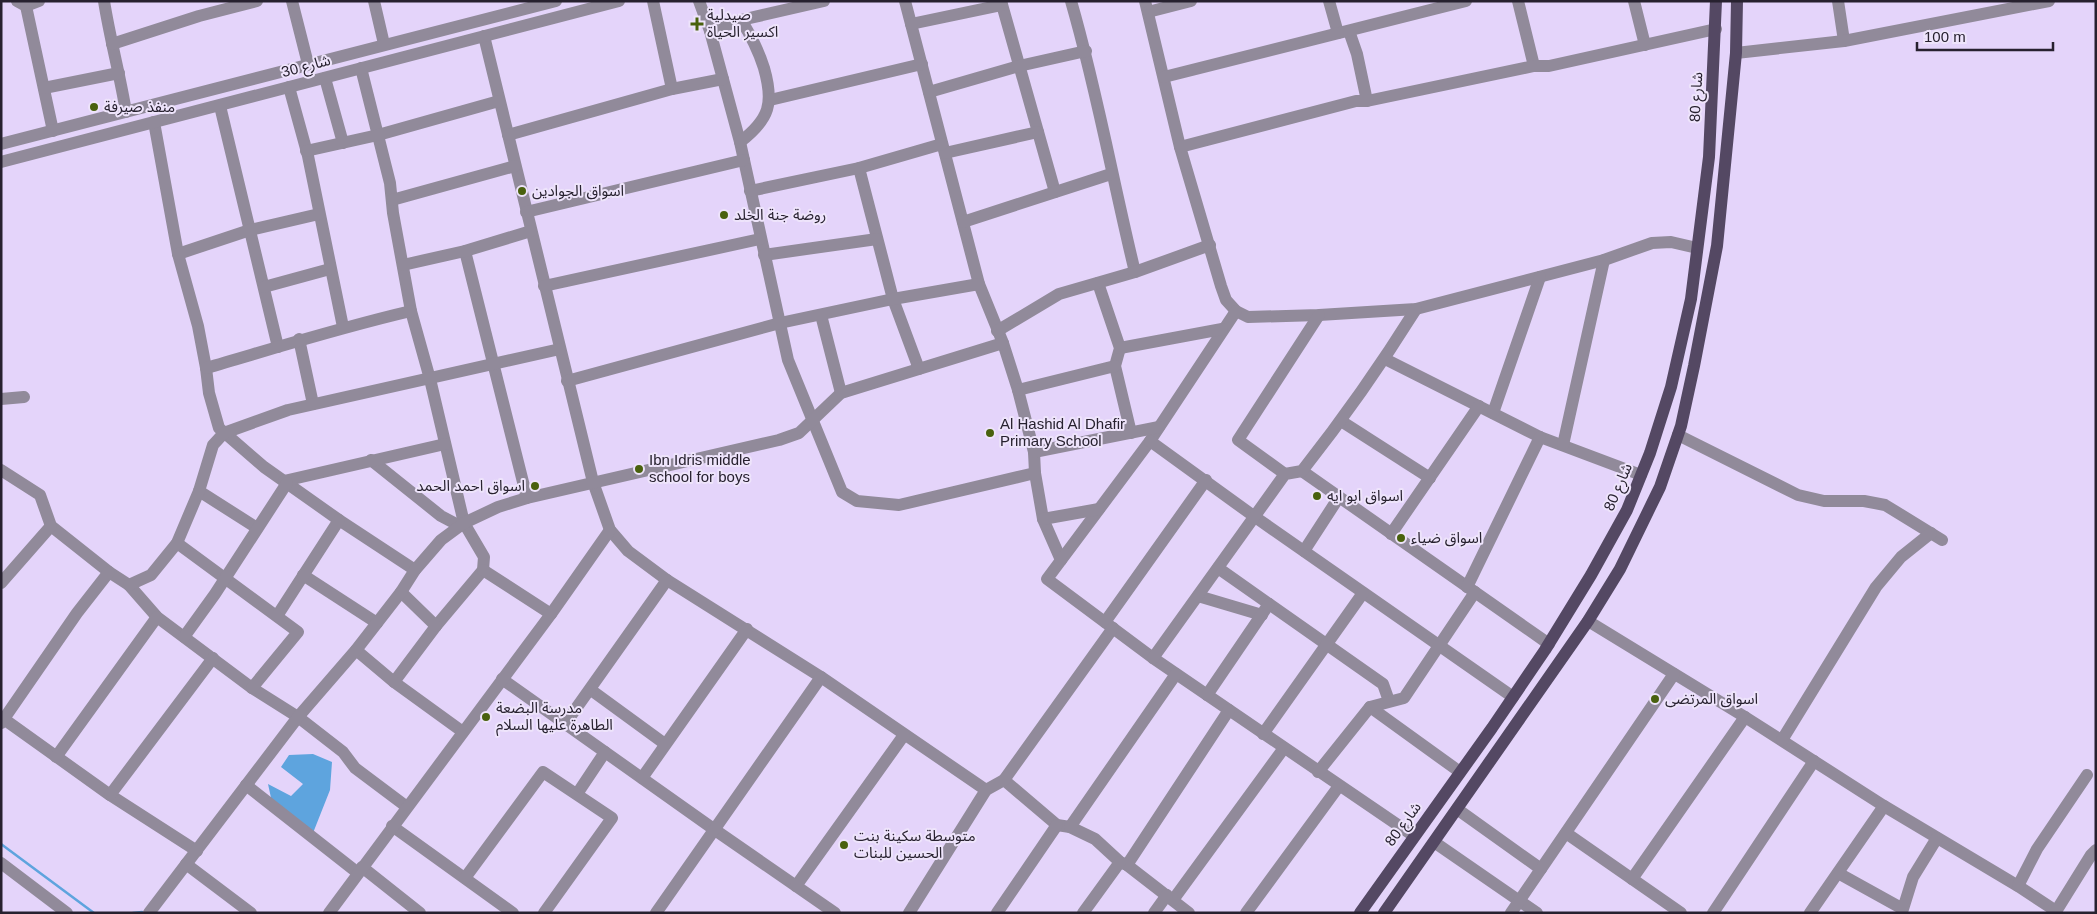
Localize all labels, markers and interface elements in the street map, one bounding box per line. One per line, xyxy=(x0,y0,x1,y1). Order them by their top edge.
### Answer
place label: صيدلية اكسير الحياة xyxy=(707,6,778,41)
marker: صيدلية اكسير الحياة xyxy=(691,18,703,30)
scale bar xyxy=(1917,20,2053,52)
text: 100 m xyxy=(1924,28,1966,45)
street label: شارع 30 xyxy=(279,51,334,84)
street label: شارع 80 xyxy=(1686,71,1709,123)
place label: منفذ صيرفة xyxy=(104,98,175,116)
marker: منفذ صيرفة xyxy=(88,101,100,113)
place label: اسواق الجوادين xyxy=(532,182,624,200)
marker: اسواق الجوادين xyxy=(516,185,528,197)
place label: روضة جنة الخلد xyxy=(734,206,826,224)
marker: روضة جنة الخلد xyxy=(718,209,730,221)
place label: Al Hashid Al Dhafir Primary School xyxy=(1000,415,1125,449)
marker: Al Hashid Al Dhafir Primary School xyxy=(984,427,996,439)
place label: Ibn Idris middle school for boys xyxy=(649,451,751,485)
street label: شارع 80 xyxy=(1600,460,1639,515)
marker: Ibn Idris middle school for boys xyxy=(633,463,645,475)
place label: اسواق احمد الحمد xyxy=(416,477,525,495)
marker: اسواق احمد الحمد xyxy=(529,480,541,492)
place label: اسواق ابو ايه xyxy=(1327,487,1403,505)
marker: اسواق ابو ايه xyxy=(1311,490,1323,502)
place label: اسواق ضياء xyxy=(1411,529,1482,547)
marker: اسواق ضياء xyxy=(1395,532,1407,544)
place label: اسواق المرتضى xyxy=(1665,690,1758,708)
marker: اسواق المرتضى xyxy=(1649,693,1661,705)
place label: مدرسة البضعة الطاهرة عليها السلام xyxy=(496,699,613,736)
marker: مدرسة البضعة الطاهرة عليها السلام xyxy=(480,711,492,723)
street label: شارع 80 xyxy=(1381,798,1428,851)
place label: متوسطة سكينة بنت الحسين للبنات xyxy=(854,827,976,862)
marker: متوسطة سكينة بنت الحسين للبنات xyxy=(838,839,850,851)

